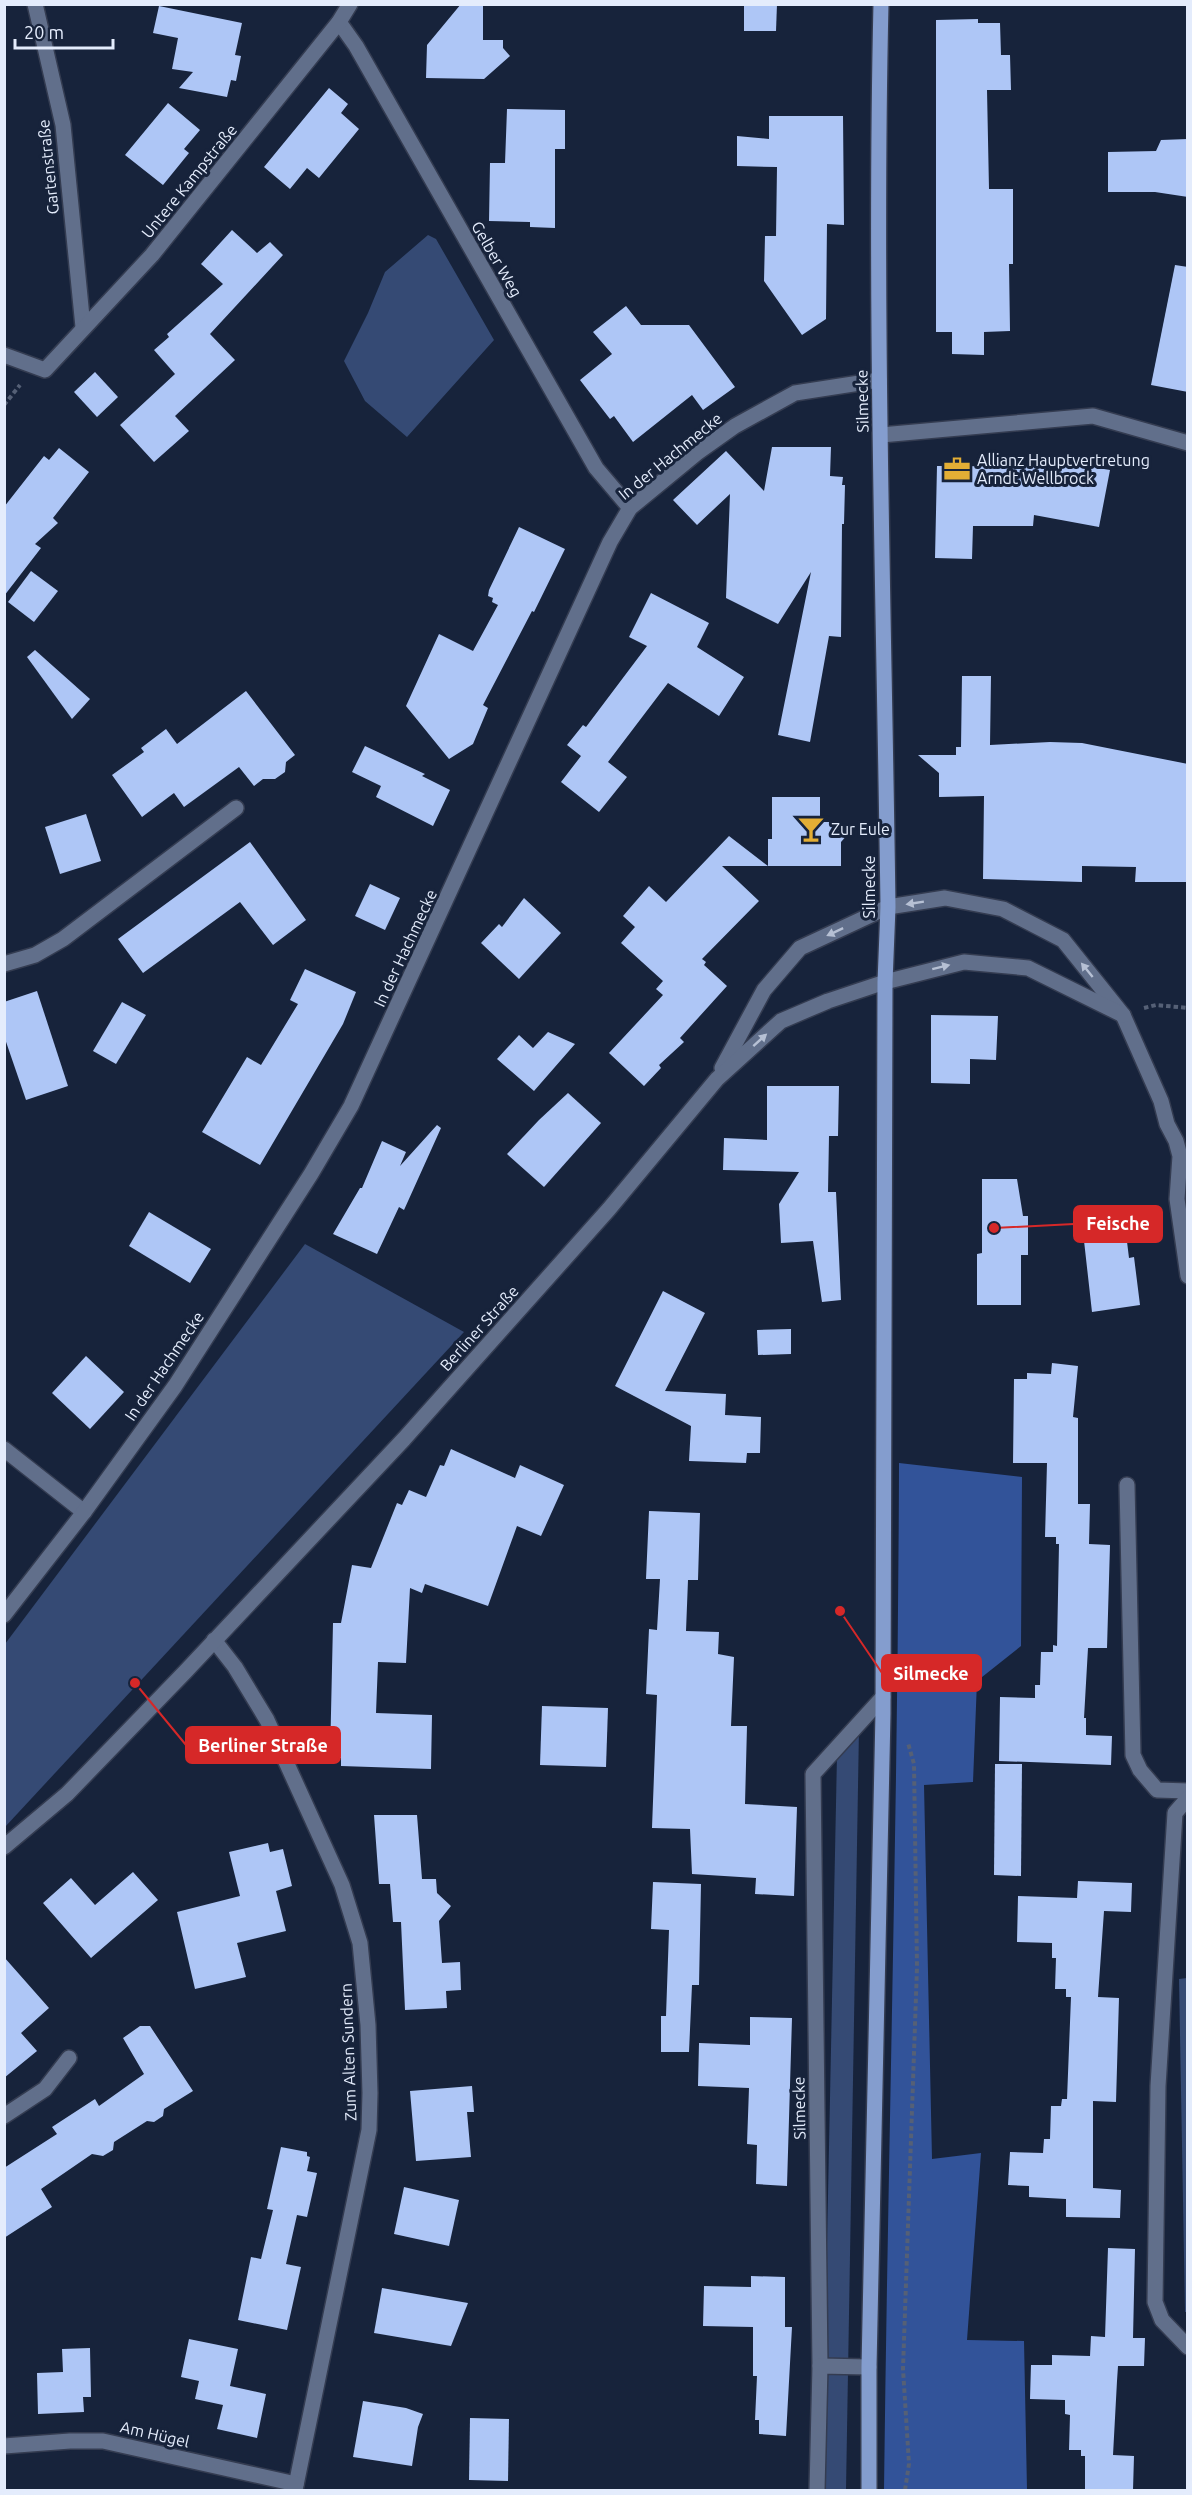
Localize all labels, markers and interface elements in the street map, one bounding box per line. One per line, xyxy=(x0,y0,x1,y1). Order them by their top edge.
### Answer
scale bar xyxy=(15,12,112,50)
text: 20 m xyxy=(24,22,64,42)
street label: Gartenstraße xyxy=(34,119,62,215)
street label: Untere Kampstraße xyxy=(138,121,240,241)
street label: Gelber Weg xyxy=(468,218,526,300)
street label: Silmecke xyxy=(852,369,872,433)
street label: In der Hachmecke xyxy=(615,409,725,503)
place label: Allianz Hauptvertretung Arndt Wellbrock xyxy=(977,451,1150,487)
office icon: Allianz Hauptvertretung Arndt Wellbrock xyxy=(942,454,972,484)
bar icon: Zur Eule xyxy=(796,814,826,844)
place label: Zur Eule xyxy=(831,820,890,838)
street label: Silmecke xyxy=(860,855,878,919)
street label: In der Hachmecke xyxy=(370,886,440,1010)
one-way arrow xyxy=(905,899,924,908)
one-way arrow xyxy=(827,927,844,936)
one-way arrow xyxy=(932,962,950,972)
one-way arrow xyxy=(1080,962,1093,978)
one-way arrow xyxy=(752,1034,767,1047)
callout: Feische xyxy=(1074,1206,1162,1242)
text: Feische xyxy=(1086,1213,1150,1233)
street label: Berliner Straße xyxy=(436,1282,522,1374)
street label: In der Hachmecke xyxy=(121,1308,207,1424)
callout: Silmecke xyxy=(882,1655,981,1691)
text: Silmecke xyxy=(893,1663,969,1683)
callout: Berliner Straße xyxy=(186,1727,340,1763)
text: Berliner Straße xyxy=(198,1735,328,1755)
street label: Zum Alten Sundern xyxy=(337,1983,359,2121)
street label: Silmecke xyxy=(789,2076,809,2140)
street label: Am Hügel xyxy=(119,2417,191,2451)

